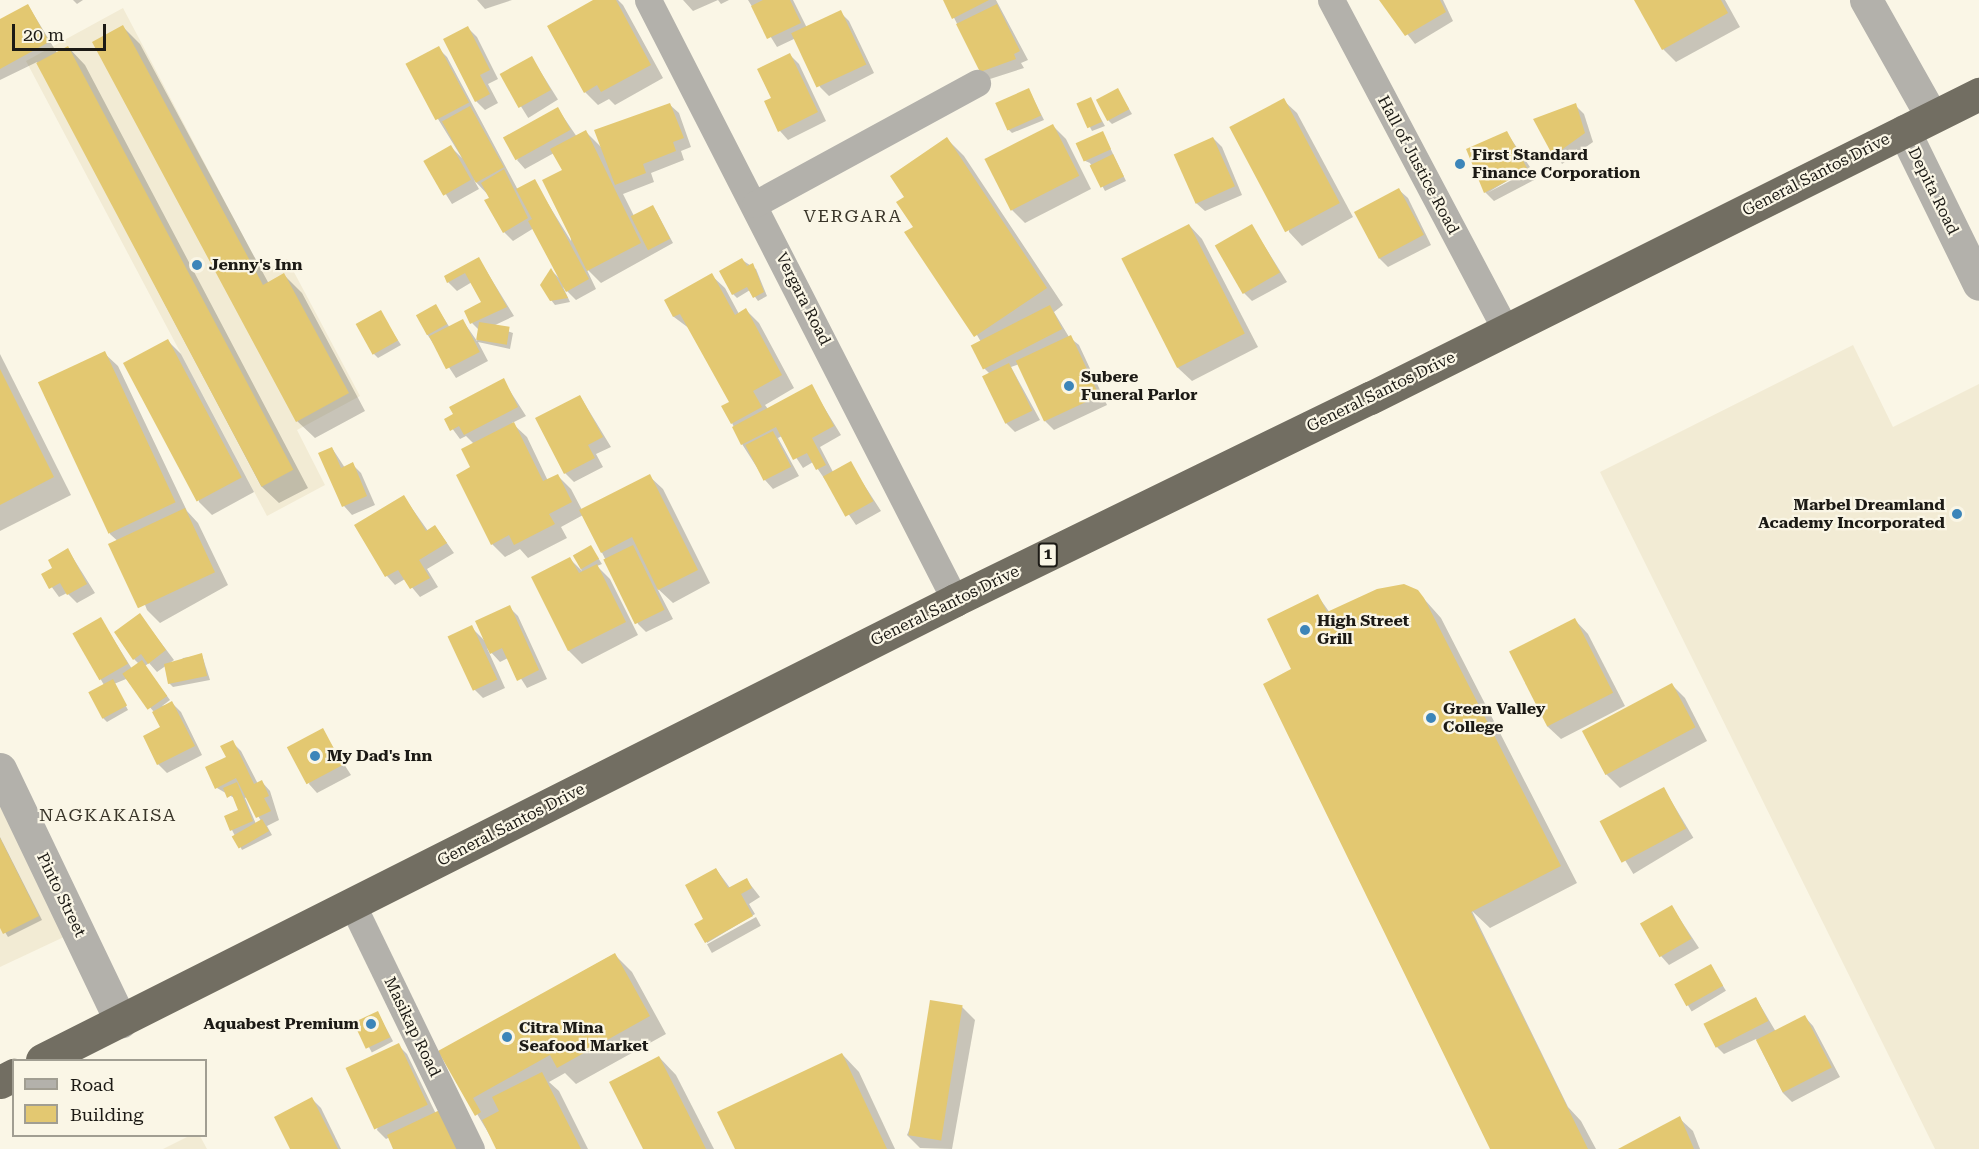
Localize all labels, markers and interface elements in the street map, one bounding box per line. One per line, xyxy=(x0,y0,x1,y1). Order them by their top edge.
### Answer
scale bar xyxy=(15,12,110,50)
text: 20 m xyxy=(23,24,64,45)
street label: Hall of Justice Road xyxy=(1373,92,1463,238)
street label: General Santos Drive xyxy=(1739,129,1893,221)
street label: Depita Road xyxy=(1904,144,1962,238)
place label: First Standard Finance Corporation xyxy=(1472,145,1640,183)
marker: First Standard Finance Corporation xyxy=(1453,157,1467,171)
district label: VERGARA xyxy=(804,205,902,227)
street label: Vergara Road xyxy=(771,249,835,349)
place label: Jenny's Inn xyxy=(209,255,302,275)
marker: Jenny's Inn xyxy=(190,258,204,272)
street label: General Santos Drive xyxy=(1304,348,1458,436)
place label: Subere Funeral Parlor xyxy=(1081,367,1198,405)
marker: Subere Funeral Parlor xyxy=(1062,379,1076,393)
place label: Marbel Dreamland Academy Incorporated xyxy=(1758,495,1945,533)
marker: Marbel Dreamland Academy Incorporated xyxy=(1950,507,1964,521)
road number: 1 xyxy=(1038,543,1058,567)
street label: General Santos Drive xyxy=(868,562,1022,650)
place label: High Street Grill xyxy=(1317,611,1409,649)
marker: High Street Grill xyxy=(1298,623,1312,637)
place label: Green Valley College xyxy=(1443,699,1545,737)
marker: Green Valley College xyxy=(1424,711,1438,725)
place label: My Dad's Inn xyxy=(327,746,432,766)
marker: My Dad's Inn xyxy=(308,749,322,763)
street label: General Santos Drive xyxy=(434,779,588,871)
district label: NAGKAKAISA xyxy=(39,804,177,826)
street label: Pinto Street xyxy=(32,850,90,940)
street label: Masikap Road xyxy=(380,974,444,1080)
place label: Aquabest Premium xyxy=(204,1014,359,1034)
marker: Aquabest Premium xyxy=(364,1017,378,1031)
place label: Citra Mina Seafood Market xyxy=(519,1018,648,1056)
marker: Citra Mina Seafood Market xyxy=(500,1030,514,1044)
legend xyxy=(12,1059,207,1137)
text: Road xyxy=(70,1074,114,1095)
text: Building xyxy=(70,1104,144,1125)

